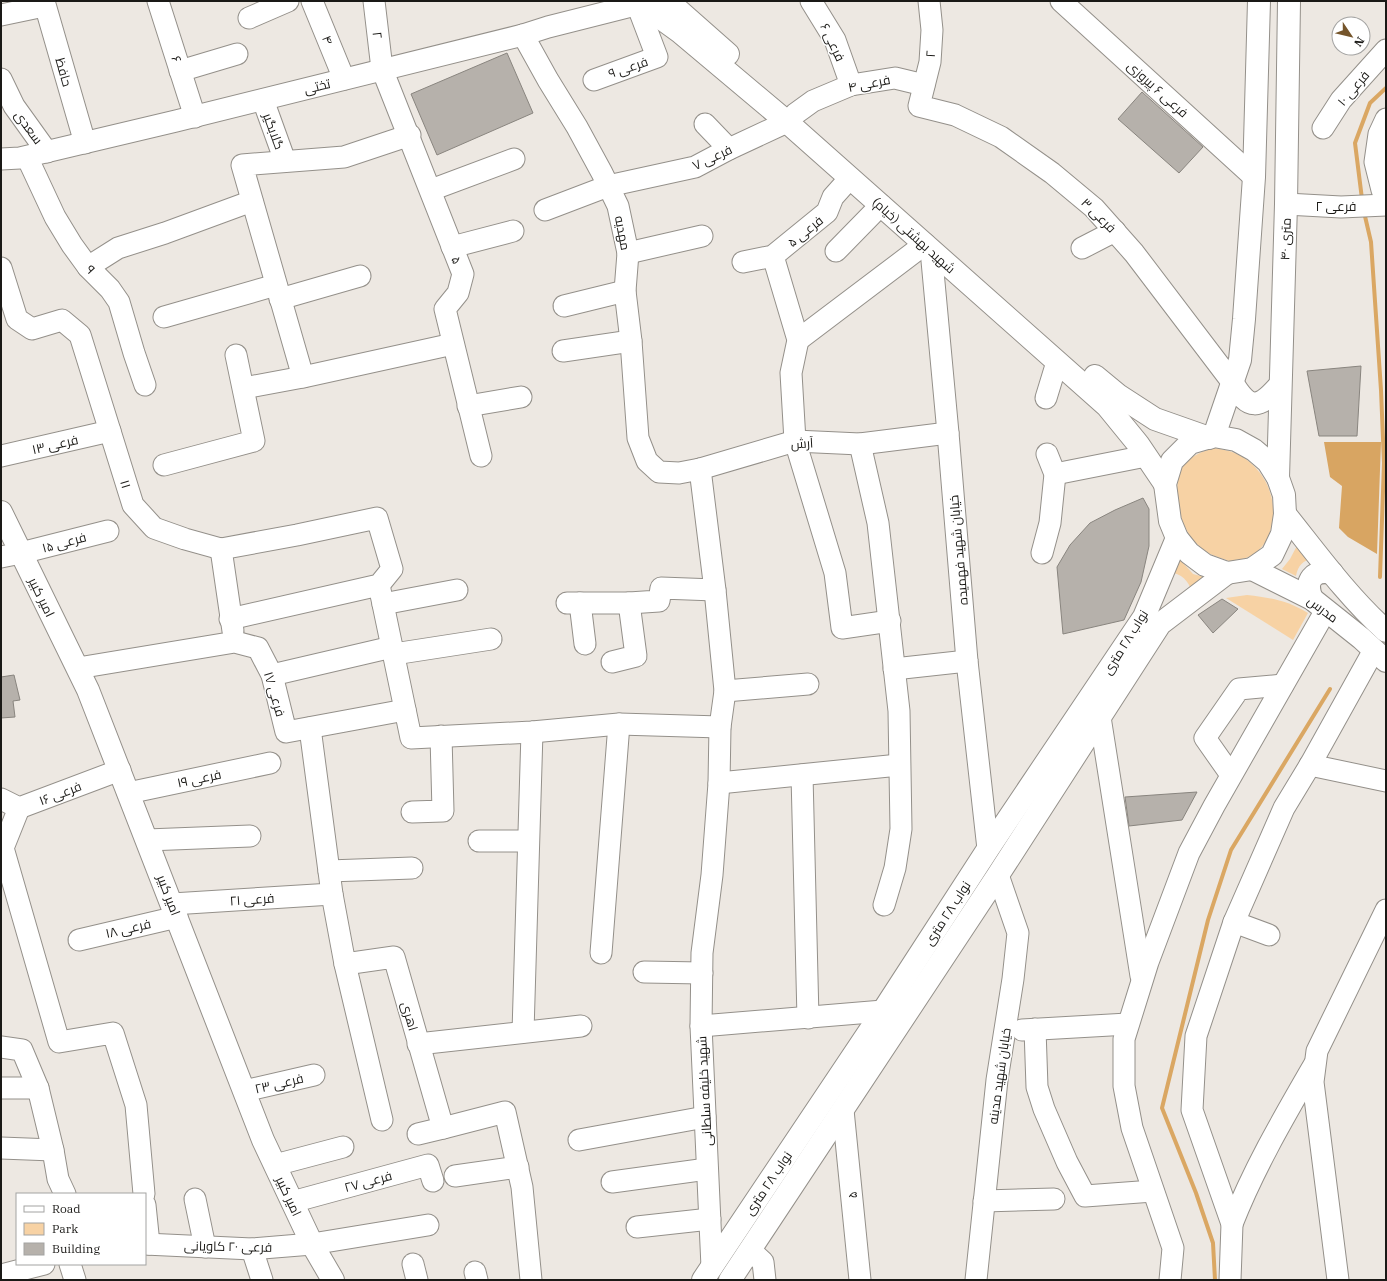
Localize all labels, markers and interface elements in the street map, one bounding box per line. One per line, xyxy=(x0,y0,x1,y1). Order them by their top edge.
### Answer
north arrow xyxy=(1331,16,1371,56)
street label: فرعی ۶ xyxy=(816,20,849,64)
street label: ۲ xyxy=(369,31,386,40)
street label: ۴ xyxy=(318,33,337,48)
text: N xyxy=(1351,34,1367,50)
street label: ۲ xyxy=(922,50,939,58)
street label: فرعی ۹ xyxy=(606,53,650,82)
street label: ۶ xyxy=(167,54,186,65)
street label: حافظ xyxy=(51,56,76,89)
street label: فرعی ۶ پیروزی xyxy=(1123,57,1192,122)
street label: فرعی ۱۰ xyxy=(1334,67,1373,110)
street label: فرعی ۴ xyxy=(847,71,892,96)
street label: تختی xyxy=(302,75,333,98)
street label: سعدی xyxy=(11,107,47,148)
street label: گلابگیر xyxy=(259,110,288,152)
street label: فرعی ۷ xyxy=(690,141,735,174)
street label: شهید بهشتی (خیام) xyxy=(868,194,959,278)
street label: فرعی ۳ xyxy=(1078,194,1120,236)
street label: فرعی ۲ xyxy=(1316,198,1356,215)
street label: فرعی ۵ xyxy=(784,212,827,251)
street label: مهدیه xyxy=(611,214,634,252)
street label: ۴۰ متری xyxy=(1276,217,1295,261)
street label: ۵ xyxy=(447,254,466,267)
street label: ۹ xyxy=(82,261,99,278)
street label: فرعی ۱۳ xyxy=(30,431,80,458)
street label: آرش xyxy=(790,434,814,453)
street label: ۱۱ xyxy=(116,478,135,490)
street label: خیابان شهید فهمیده xyxy=(945,494,972,606)
street label: فرعی ۱۵ xyxy=(40,528,88,557)
street label: امیر کبیر xyxy=(24,574,58,620)
street label: مدرس xyxy=(1304,592,1342,627)
street label: نواب ۲۸ متری xyxy=(1099,607,1152,678)
street label: فرعی ۱۷ xyxy=(260,670,289,719)
street label: فرعی ۱۹ xyxy=(175,766,223,791)
street label: فرعی ۱۶ xyxy=(36,778,84,809)
street label: امیر کبیر xyxy=(153,871,184,918)
street label: نواب ۲۸ متری xyxy=(920,878,975,949)
street label: فرعی ۲۱ xyxy=(229,889,275,910)
street label: فرعی ۱۸ xyxy=(104,915,153,942)
street label: اهری xyxy=(397,1000,422,1033)
street label: خیابان شهید مدینه xyxy=(984,1027,1015,1125)
street label: شهید خلیفه سلطانی xyxy=(693,1035,716,1146)
street label: فرعی ۲۳ xyxy=(253,1070,305,1097)
street label: نواب ۲۸ متری xyxy=(741,1148,796,1218)
street label: فرعی ۲۷ xyxy=(342,1167,394,1196)
street label: امیر کبیر xyxy=(271,1173,305,1219)
street label: ۵ xyxy=(844,1191,861,1199)
legend xyxy=(16,1193,146,1265)
text: Road xyxy=(52,1201,81,1216)
text: Park xyxy=(52,1221,78,1236)
street label: فرعی ۲۰ کاویانی xyxy=(184,1237,272,1256)
text: Building xyxy=(52,1241,100,1256)

